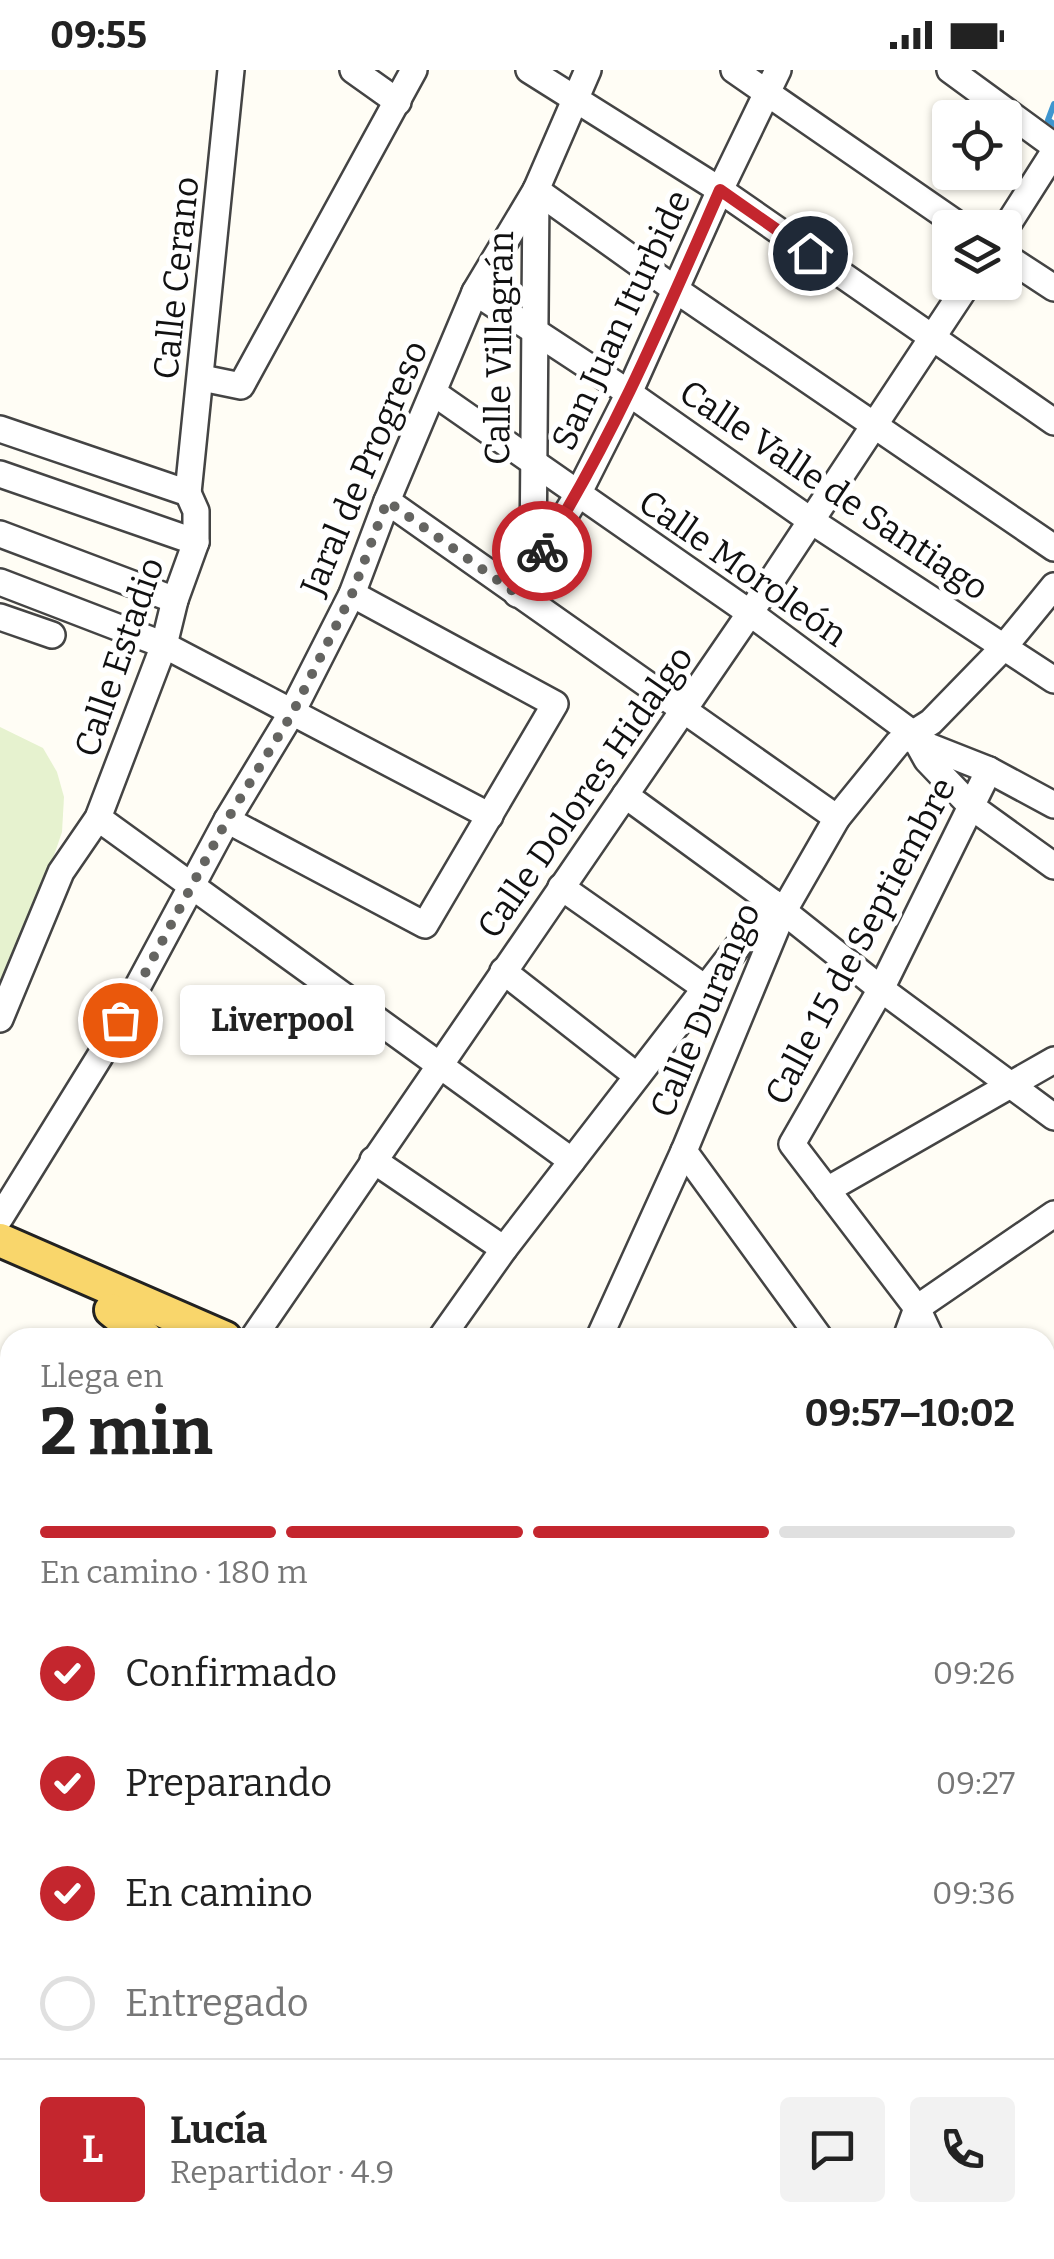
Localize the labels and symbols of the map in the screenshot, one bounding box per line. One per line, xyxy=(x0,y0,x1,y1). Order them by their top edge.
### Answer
street label: Calle Cerano xyxy=(144,174,208,382)
street label: San Juan Iturbide xyxy=(542,183,700,457)
pin xyxy=(768,211,853,296)
street label: Calle Villagrán xyxy=(476,231,522,465)
street label: Jaral de Progreso xyxy=(291,334,437,603)
street label: Calle Valle de Santiago xyxy=(672,371,996,609)
street label: Calle Moroleón xyxy=(631,481,855,655)
courier xyxy=(492,501,592,601)
street label: Calle Estadio xyxy=(65,552,173,762)
street label: Calle Dolores Hidalgo xyxy=(468,638,702,946)
street label: Calle 15 de Septiembre xyxy=(756,770,964,1112)
street label: Calle Durango xyxy=(641,897,769,1123)
pin xyxy=(78,978,163,1063)
callout: Liverpool xyxy=(180,985,385,1055)

